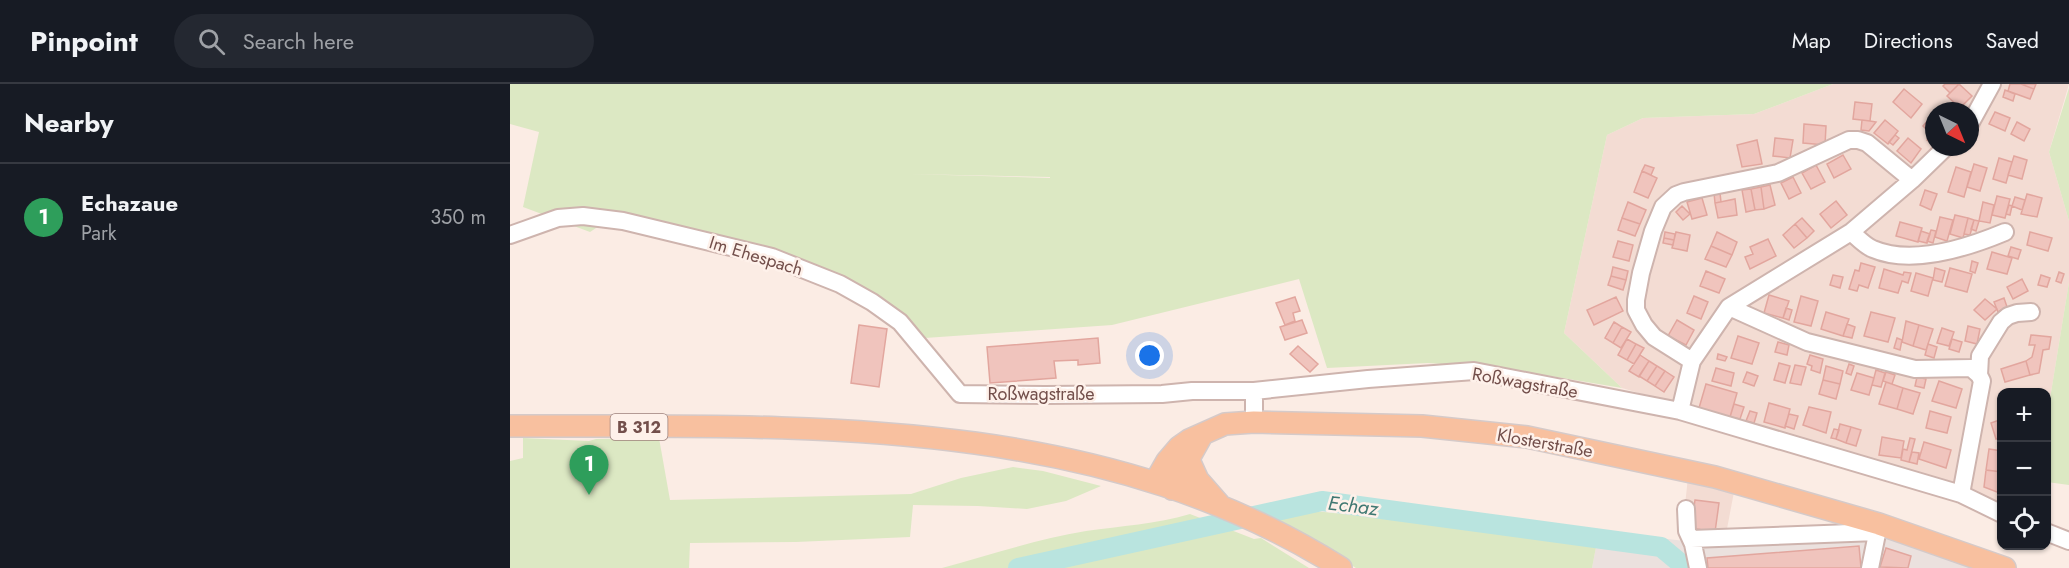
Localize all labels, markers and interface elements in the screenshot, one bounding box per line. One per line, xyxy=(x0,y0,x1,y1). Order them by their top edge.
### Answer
search box xyxy=(174,14,594,68)
text: Pinpoint xyxy=(30,21,138,62)
icon: search xyxy=(195,25,228,58)
text: Search here xyxy=(243,25,354,57)
text: Map xyxy=(1792,26,1831,56)
text: Directions xyxy=(1864,26,1953,56)
text: Saved xyxy=(1986,26,2039,56)
north arrow xyxy=(1925,102,1979,156)
text: Nearby xyxy=(24,104,113,142)
text: Echazaue xyxy=(81,187,178,219)
text: 1 xyxy=(38,203,49,232)
text: 350 m xyxy=(430,203,486,232)
text: Park xyxy=(81,219,117,248)
street label: Im Ehespach xyxy=(706,229,806,283)
your location xyxy=(1135,341,1164,370)
street label: Roßwagstraße xyxy=(1470,361,1580,405)
street label: Roßwagstraße xyxy=(987,381,1095,407)
map controls xyxy=(1997,388,2051,550)
button: + xyxy=(1997,388,2051,442)
road number: B 312 xyxy=(610,414,668,440)
street label: Klosterstraße xyxy=(1495,422,1595,464)
button: − xyxy=(1997,442,2051,496)
pin: 1 xyxy=(570,446,608,495)
water label: Echaz xyxy=(1326,489,1381,524)
button: locate xyxy=(1997,496,2051,550)

